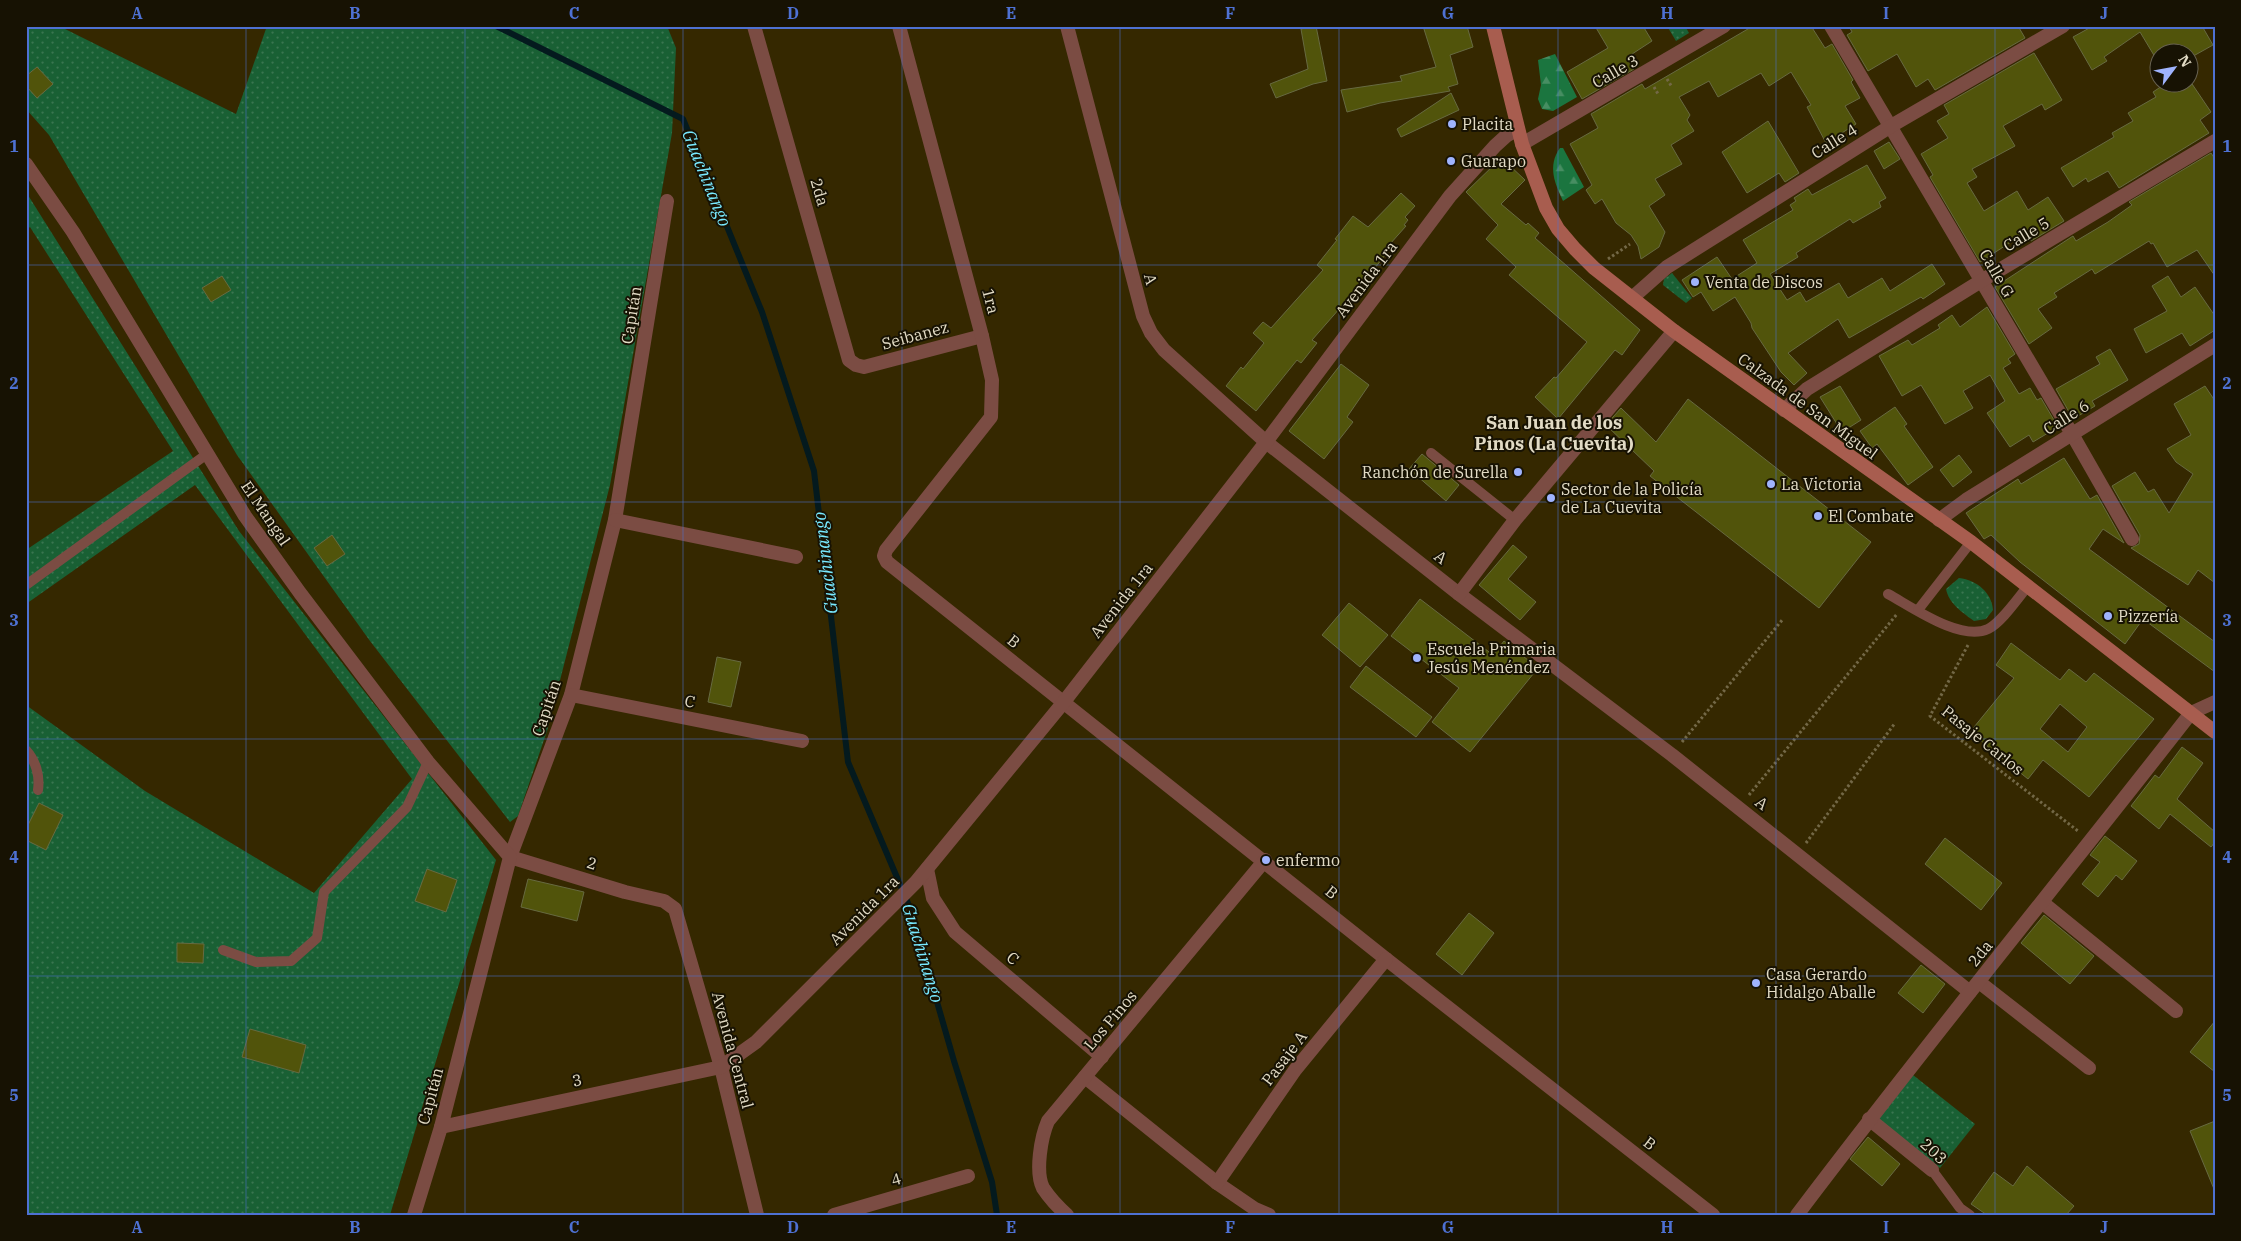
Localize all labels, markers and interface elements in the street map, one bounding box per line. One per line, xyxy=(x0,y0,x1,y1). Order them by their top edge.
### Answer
text: A xyxy=(131,3,143,23)
text: B xyxy=(349,3,361,23)
text: C xyxy=(569,3,579,23)
text: D xyxy=(787,3,799,23)
text: E xyxy=(1006,3,1016,23)
text: F xyxy=(1225,3,1235,23)
text: G xyxy=(1442,3,1454,23)
text: H xyxy=(1661,3,1674,23)
text: I xyxy=(1883,3,1889,23)
text: J xyxy=(2100,3,2108,23)
north arrow xyxy=(2148,42,2198,92)
street label: Calle 3 xyxy=(1588,50,1642,92)
text: N xyxy=(2174,52,2196,71)
place label: Placita xyxy=(1462,114,1513,134)
marker: Placita xyxy=(1446,118,1458,130)
street label: Calle 4 xyxy=(1807,119,1861,163)
water label: Guachinango xyxy=(677,126,737,230)
text: 1 xyxy=(9,136,19,156)
text: 1 xyxy=(2222,136,2232,156)
place label: Guarapo xyxy=(1461,151,1526,171)
marker: Guarapo xyxy=(1445,155,1457,167)
street label: 2da xyxy=(807,176,834,208)
street label: Calle 5 xyxy=(1999,212,2053,256)
street label: Avenida 1ra xyxy=(1331,237,1401,321)
street label: Calle G xyxy=(1975,245,2019,301)
street label: A xyxy=(1140,271,1162,287)
place label: Venta de Discos xyxy=(1705,272,1823,292)
marker: Venta de Discos xyxy=(1689,276,1701,288)
street label: Capitán xyxy=(617,285,645,345)
street label: 1ra xyxy=(978,286,1004,316)
street label: Seibanez xyxy=(879,316,951,354)
street label: Calzada de San Miguel xyxy=(1734,349,1882,464)
text: 2 xyxy=(9,373,19,393)
text: 2 xyxy=(2222,373,2232,393)
street label: Calle 6 xyxy=(2039,395,2093,439)
district label: San Juan de los Pinos (La Cuevita) xyxy=(1474,411,1634,455)
place label: Ranchón de Surella xyxy=(1362,462,1508,482)
marker: Ranchón de Surella xyxy=(1512,466,1524,478)
place label: La Victoria xyxy=(1781,474,1862,494)
street label: El Mangal xyxy=(237,477,295,549)
marker: La Victoria xyxy=(1765,478,1777,490)
place label: Sector de la Policía de La Cuevita xyxy=(1561,479,1703,517)
marker: Sector de la Policía de La Cuevita xyxy=(1545,492,1557,504)
place label: El Combate xyxy=(1828,506,1914,526)
marker: El Combate xyxy=(1812,510,1824,522)
water label: Guachinango xyxy=(807,511,843,615)
street label: A xyxy=(1431,546,1451,568)
street label: Avenida 1ra xyxy=(1085,558,1157,642)
place label: Pizzería xyxy=(2118,606,2179,626)
text: 3 xyxy=(9,610,19,630)
marker: Pizzería xyxy=(2102,610,2114,622)
text: 3 xyxy=(2222,610,2232,630)
street label: B xyxy=(1004,630,1024,652)
place label: Escuela Primaria Jesús Menéndez xyxy=(1427,639,1556,677)
marker: Escuela Primaria Jesús Menéndez xyxy=(1411,652,1423,664)
street label: Capitán xyxy=(527,677,565,739)
street label: C xyxy=(683,690,697,712)
street label: Pasaje Carlos xyxy=(1938,701,2028,779)
street label: A xyxy=(1752,792,1772,814)
text: 4 xyxy=(9,847,19,867)
text: 4 xyxy=(2222,847,2232,867)
place label: enfermo xyxy=(1276,850,1340,870)
street label: 2 xyxy=(584,852,600,874)
marker: enfermo xyxy=(1260,854,1272,866)
street label: Avenida 1ra xyxy=(825,871,903,949)
street label: B xyxy=(1322,881,1342,903)
water label: Guachinango xyxy=(897,901,949,1006)
street label: 2da xyxy=(1963,936,1997,970)
street label: C xyxy=(1003,947,1023,969)
place label: Casa Gerardo Hidalgo Aballe xyxy=(1766,964,1876,1002)
marker: Casa Gerardo Hidalgo Aballe xyxy=(1750,977,1762,989)
street label: Los Pinos xyxy=(1079,986,1141,1054)
street label: Avenida Central xyxy=(708,989,758,1111)
street label: Pasaje A xyxy=(1257,1027,1311,1089)
street label: Capitán xyxy=(413,1065,447,1127)
street label: 3 xyxy=(570,1069,584,1091)
text: 5 xyxy=(9,1085,19,1105)
text: 5 xyxy=(2222,1085,2232,1105)
street label: B xyxy=(1640,1132,1660,1154)
street label: 203 xyxy=(1917,1134,1951,1168)
street label: 4 xyxy=(889,1168,903,1190)
text: A xyxy=(131,1217,143,1237)
text: B xyxy=(349,1217,361,1237)
text: C xyxy=(569,1217,579,1237)
text: D xyxy=(787,1217,799,1237)
text: E xyxy=(1006,1217,1016,1237)
text: F xyxy=(1225,1217,1235,1237)
text: G xyxy=(1442,1217,1454,1237)
text: H xyxy=(1661,1217,1674,1237)
text: I xyxy=(1883,1217,1889,1237)
text: J xyxy=(2100,1217,2108,1237)

